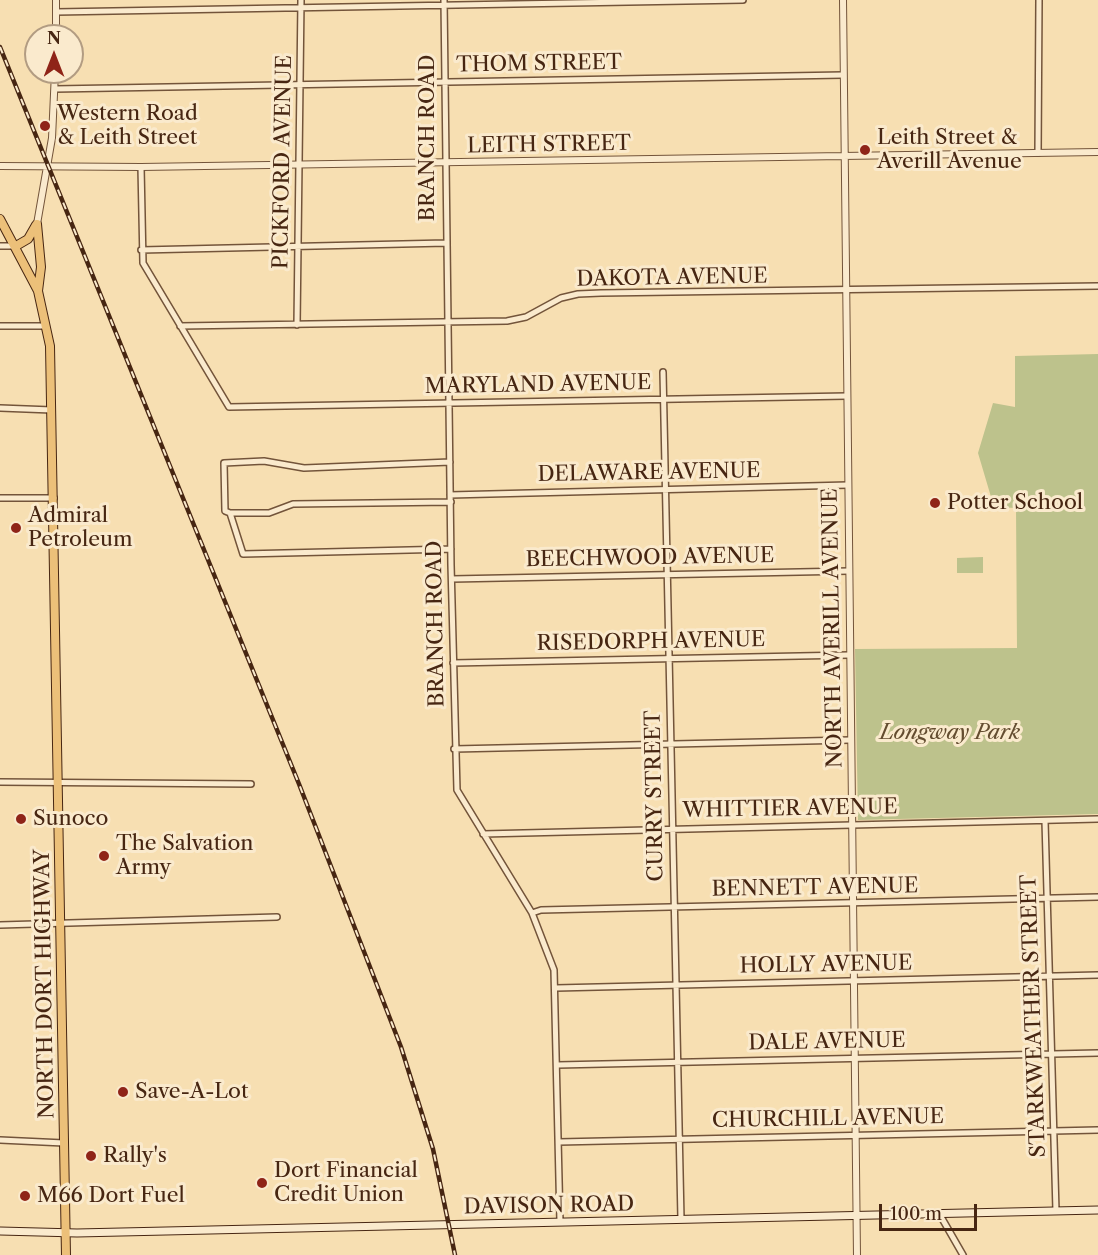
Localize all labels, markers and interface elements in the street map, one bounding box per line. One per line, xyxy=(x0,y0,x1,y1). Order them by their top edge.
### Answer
north arrow xyxy=(24,24,84,84)
text: N xyxy=(47,28,61,48)
street label: THOM STREET xyxy=(456,50,622,78)
street label: PICKFORD AVENUE xyxy=(269,55,297,269)
street label: BRANCH ROAD xyxy=(415,55,441,221)
place label: Western Road & Leith Street xyxy=(57,101,198,151)
marker: Western Road & Leith Street xyxy=(38,119,52,133)
place label: Leith Street & Averill Avenue xyxy=(877,125,1022,175)
street label: LEITH STREET xyxy=(467,131,631,159)
marker: Leith Street & Averill Avenue xyxy=(858,143,872,157)
street label: DAKOTA AVENUE xyxy=(576,264,768,292)
street label: MARYLAND AVENUE xyxy=(424,370,652,400)
street label: DELAWARE AVENUE xyxy=(537,458,761,488)
street label: NORTH AVERILL AVENUE xyxy=(818,488,848,768)
place label: Potter School xyxy=(947,490,1083,516)
marker: Potter School xyxy=(928,496,942,510)
place label: Admiral Petroleum xyxy=(28,503,132,553)
marker: Admiral Petroleum xyxy=(9,521,23,535)
street label: BRANCH ROAD xyxy=(422,540,450,708)
street label: BEECHWOOD AVENUE xyxy=(525,543,775,573)
street label: RISEDORPH AVENUE xyxy=(536,627,766,657)
street label: CURRY STREET xyxy=(641,710,669,882)
park label: Longway Park xyxy=(880,720,1020,746)
street label: WHITTIER AVENUE xyxy=(682,795,898,823)
place label: Sunoco xyxy=(33,806,108,832)
marker: Sunoco xyxy=(14,812,28,826)
place label: The Salvation Army xyxy=(116,831,253,881)
street label: NORTH DORT HIGHWAY xyxy=(30,849,60,1119)
marker: The Salvation Army xyxy=(97,849,111,863)
street label: BENNETT AVENUE xyxy=(711,874,919,902)
street label: STARKWEATHER STREET xyxy=(1016,874,1052,1158)
street label: HOLLY AVENUE xyxy=(739,951,913,979)
street label: DALE AVENUE xyxy=(748,1028,906,1056)
place label: Save-A-Lot xyxy=(135,1079,248,1105)
marker: Save-A-Lot xyxy=(116,1085,130,1099)
street label: CHURCHILL AVENUE xyxy=(712,1104,944,1134)
place label: Rally's xyxy=(103,1143,167,1169)
marker: Rally's xyxy=(84,1149,98,1163)
place label: Dort Financial Credit Union xyxy=(274,1158,418,1208)
marker: Dort Financial Credit Union xyxy=(255,1176,269,1190)
place label: M66 Dort Fuel xyxy=(37,1183,185,1209)
marker: M66 Dort Fuel xyxy=(18,1189,32,1203)
street label: DAVISON ROAD xyxy=(464,1192,634,1220)
scale bar xyxy=(882,1192,980,1230)
text: 100 m xyxy=(890,1203,942,1225)

